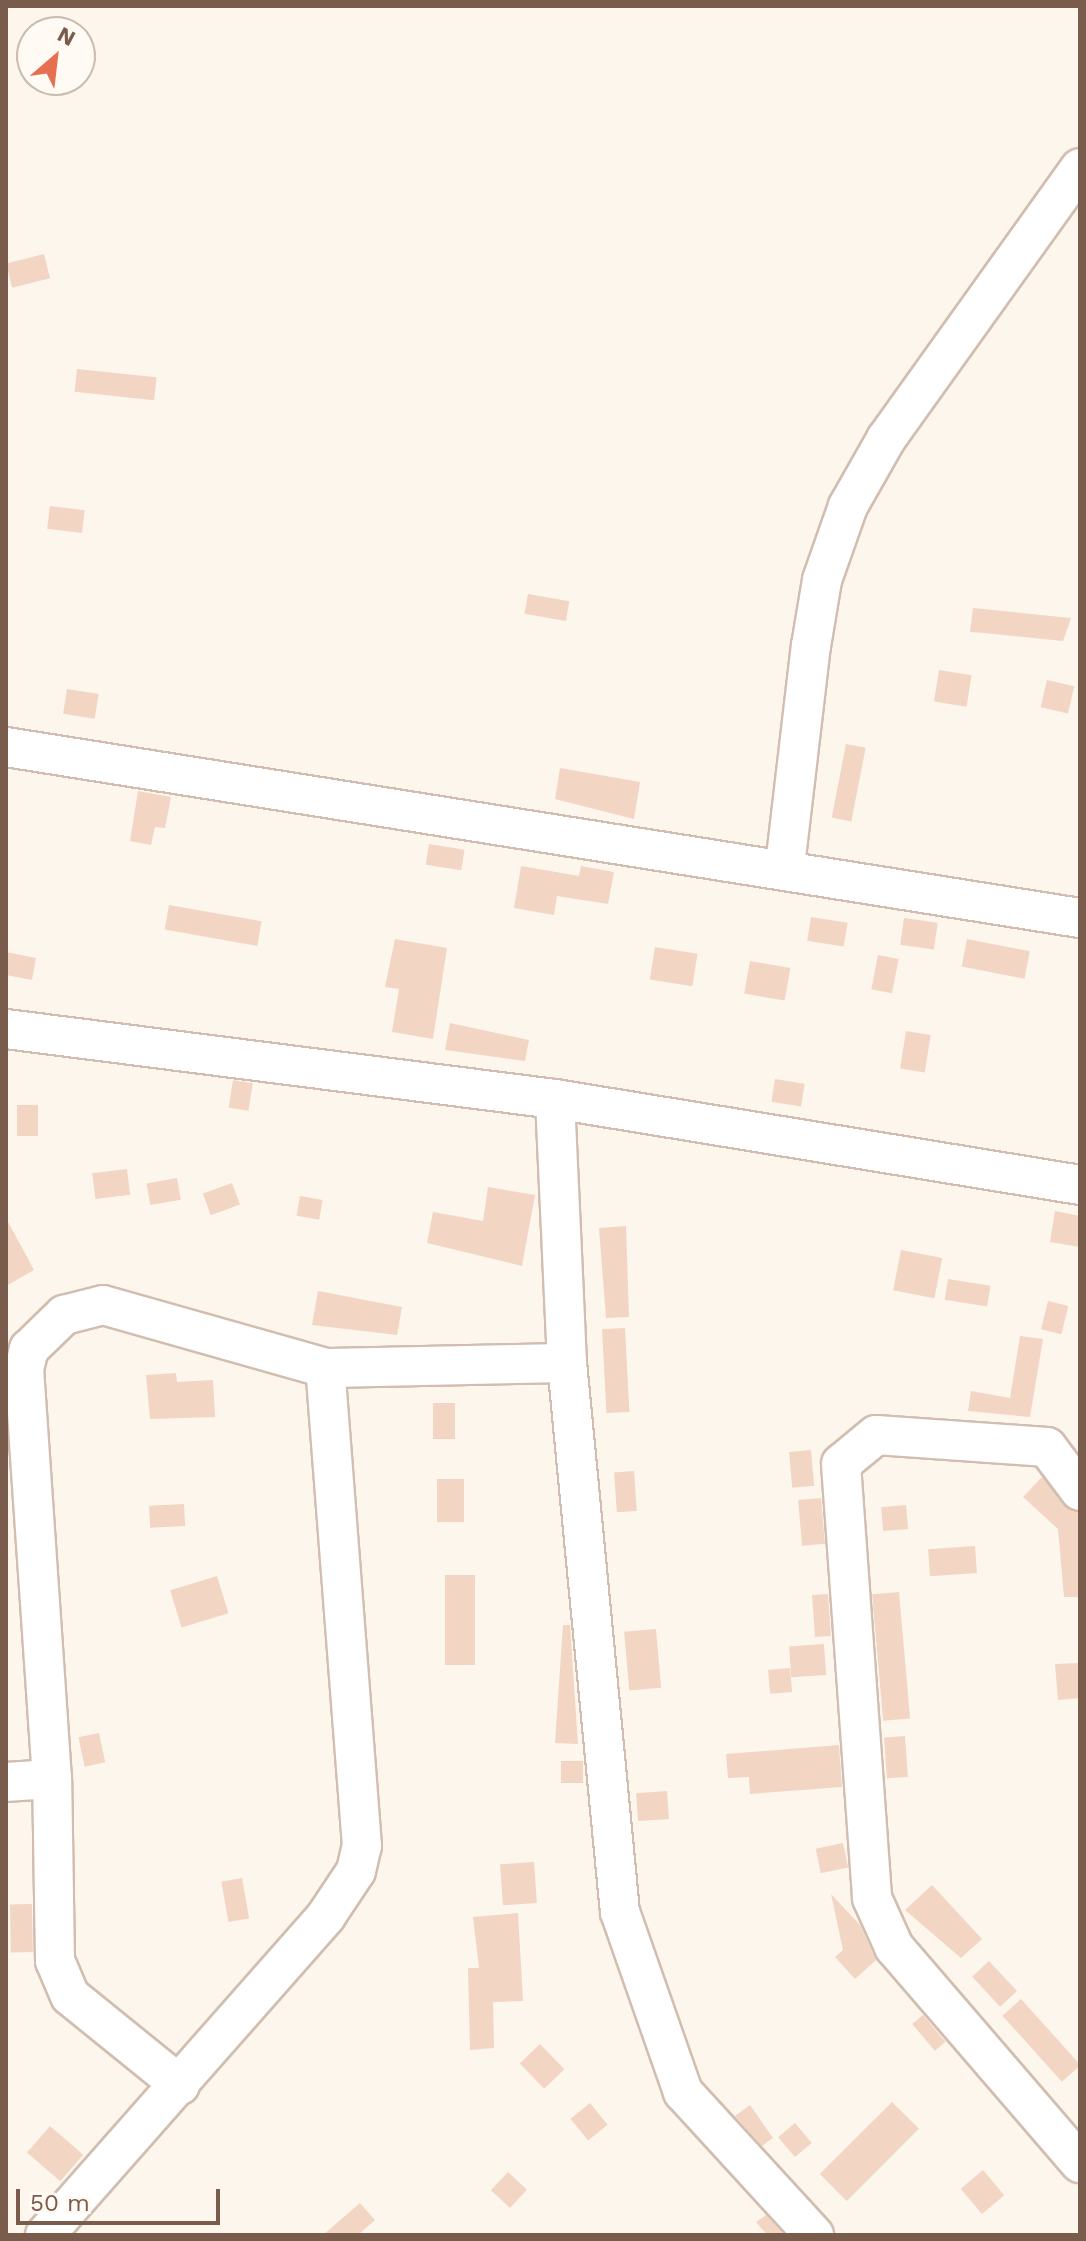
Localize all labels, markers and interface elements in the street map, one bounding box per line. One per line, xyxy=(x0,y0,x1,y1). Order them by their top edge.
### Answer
north arrow xyxy=(16,16,96,96)
text: N xyxy=(53,21,80,51)
scale bar xyxy=(20,2173,224,2223)
text: 50 m xyxy=(30,2189,90,2217)

